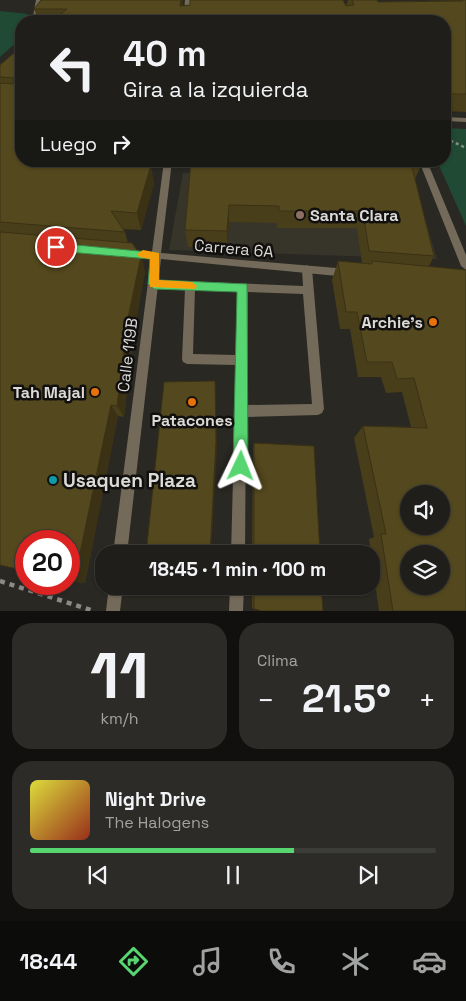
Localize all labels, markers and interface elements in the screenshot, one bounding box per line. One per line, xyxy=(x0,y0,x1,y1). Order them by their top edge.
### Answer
text: 40 m xyxy=(123,32,207,76)
icon: left xyxy=(40,35,105,100)
text: Gira a la izquierda xyxy=(123,75,308,103)
icon: right xyxy=(107,130,135,158)
text: Luego xyxy=(40,132,97,157)
place label: Santa Clara xyxy=(310,205,398,226)
marker: Santa Clara xyxy=(294,209,306,221)
pin xyxy=(35,226,77,268)
icon: arrive xyxy=(42,233,70,261)
street label: Carrera 6A xyxy=(193,235,275,262)
place label: Archie's xyxy=(362,312,423,333)
marker: Archie's xyxy=(427,316,439,328)
street label: Calle 119B xyxy=(113,317,142,393)
place label: Tah Majal xyxy=(13,382,85,403)
marker: Tah Majal xyxy=(89,386,101,398)
marker: Patacones xyxy=(186,396,198,408)
place label: Patacones xyxy=(151,410,233,431)
position arrow xyxy=(214,439,266,491)
place label: Usaquen Plaza xyxy=(63,468,196,493)
marker: Usaquen Plaza xyxy=(47,474,59,486)
map controls xyxy=(400,485,450,595)
button: sound xyxy=(400,485,450,535)
speed limit sign: 20 xyxy=(15,530,80,595)
button: layers xyxy=(400,545,450,595)
text: 18:45 · 1 min · 100 m xyxy=(149,557,326,582)
text: 11 xyxy=(90,634,149,717)
text: Clima xyxy=(257,650,298,671)
text: 21.5° xyxy=(302,675,391,723)
text: − xyxy=(257,682,274,718)
text: + xyxy=(419,682,436,718)
text: km/h xyxy=(100,708,139,729)
text: Night Drive xyxy=(105,787,206,812)
text: The Halogens xyxy=(105,812,209,833)
icon: previous xyxy=(84,861,112,889)
icon: pause xyxy=(219,861,247,889)
icon: next xyxy=(354,861,382,889)
icon: directions xyxy=(116,944,151,979)
icon: music xyxy=(190,944,225,979)
icon: phone xyxy=(264,944,299,979)
icon: climate xyxy=(338,944,373,979)
icon: car xyxy=(412,944,447,979)
text: 18:44 xyxy=(19,947,77,975)

